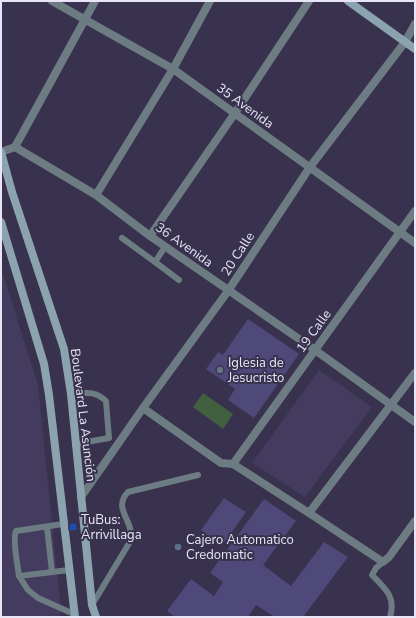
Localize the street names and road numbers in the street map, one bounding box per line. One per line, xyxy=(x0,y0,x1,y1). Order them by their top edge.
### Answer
street label: 35 Avenida xyxy=(213,79,277,133)
street label: 36 Avenida xyxy=(152,219,216,271)
street label: 20 Calle xyxy=(217,229,259,279)
street label: 19 Calle xyxy=(292,306,336,356)
street label: Boulevard La Asunción xyxy=(66,347,100,483)

